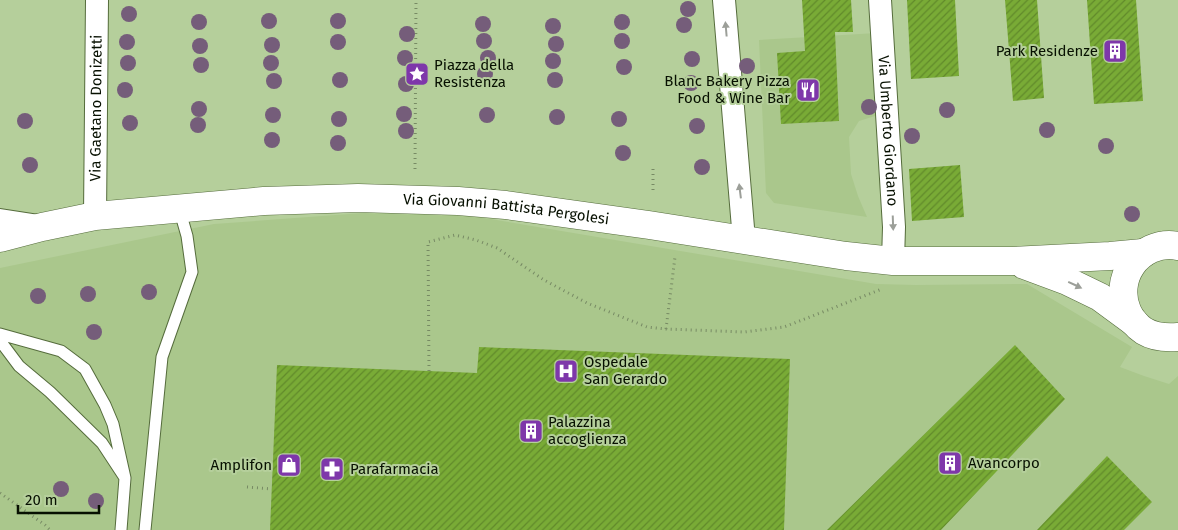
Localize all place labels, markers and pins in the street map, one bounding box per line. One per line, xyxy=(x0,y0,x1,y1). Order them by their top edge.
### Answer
building icon: Park Residenze xyxy=(1102,38,1128,64)
place label: Park Residenze xyxy=(996,42,1098,60)
place label: Piazza della Resistenza xyxy=(434,56,514,91)
place icon: Piazza della Resistenza xyxy=(404,61,430,87)
place label: Blanc Bakery Pizza Food & Wine Bar xyxy=(664,72,790,107)
restaurant icon: Blanc Bakery Pizza Food & Wine Bar xyxy=(795,77,821,103)
place label: Ospedale San Gerardo xyxy=(584,353,667,388)
hospital icon: Ospedale San Gerardo xyxy=(553,358,579,384)
place label: Palazzina accoglienza xyxy=(548,413,627,448)
building icon: Palazzina accoglienza xyxy=(518,418,544,444)
building icon: Avancorpo xyxy=(937,450,963,476)
shop icon: Amplifon xyxy=(276,452,302,478)
place label: Avancorpo xyxy=(968,454,1040,472)
place label: Amplifon xyxy=(211,456,272,474)
pharmacy icon: Parafarmacia xyxy=(319,456,345,482)
place label: Parafarmacia xyxy=(350,460,439,478)

